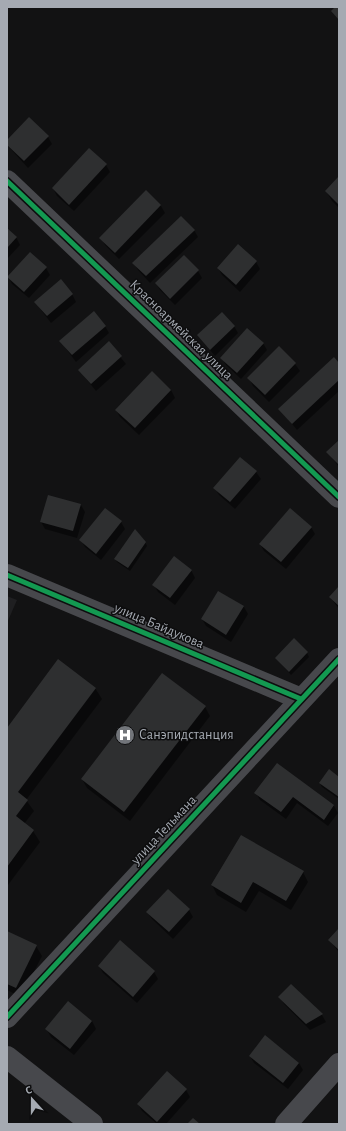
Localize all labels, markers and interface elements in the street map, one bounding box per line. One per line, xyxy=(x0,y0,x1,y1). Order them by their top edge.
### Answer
street label: Красноармейская улица xyxy=(127,277,236,383)
street label: улица Байдукова xyxy=(111,600,206,651)
hospital icon: Санэпидстанция xyxy=(114,724,136,746)
place label: Санэпидстанция xyxy=(139,728,234,742)
street label: улица Тельмана xyxy=(128,792,200,868)
north arrow xyxy=(12,1079,52,1119)
text: С xyxy=(24,1084,33,1096)

